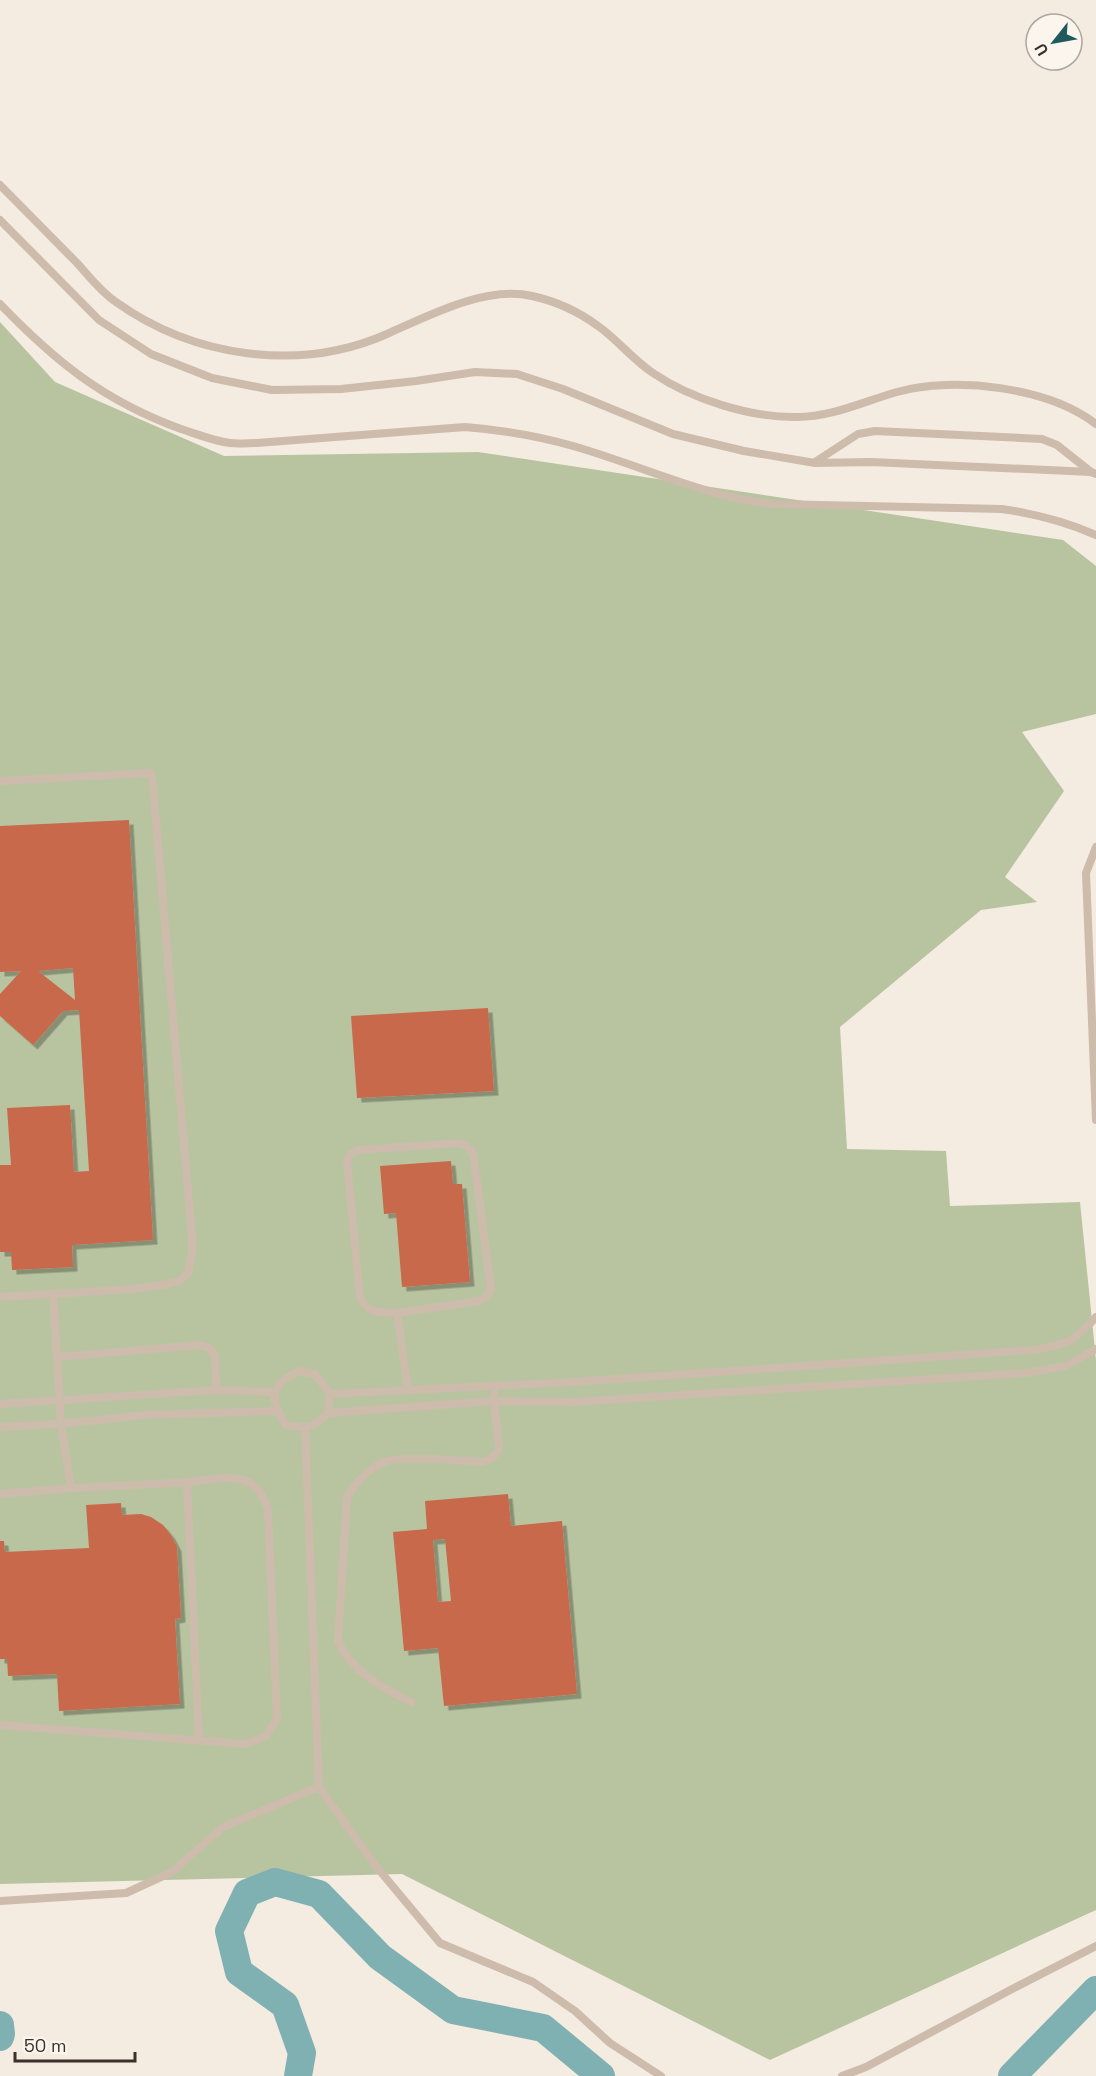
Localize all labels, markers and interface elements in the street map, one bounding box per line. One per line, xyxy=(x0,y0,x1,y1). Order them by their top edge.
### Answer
north arrow xyxy=(1024,12,1084,72)
text: U xyxy=(1030,39,1053,59)
scale bar xyxy=(15,2025,135,2063)
text: 50 m xyxy=(24,2034,66,2057)

